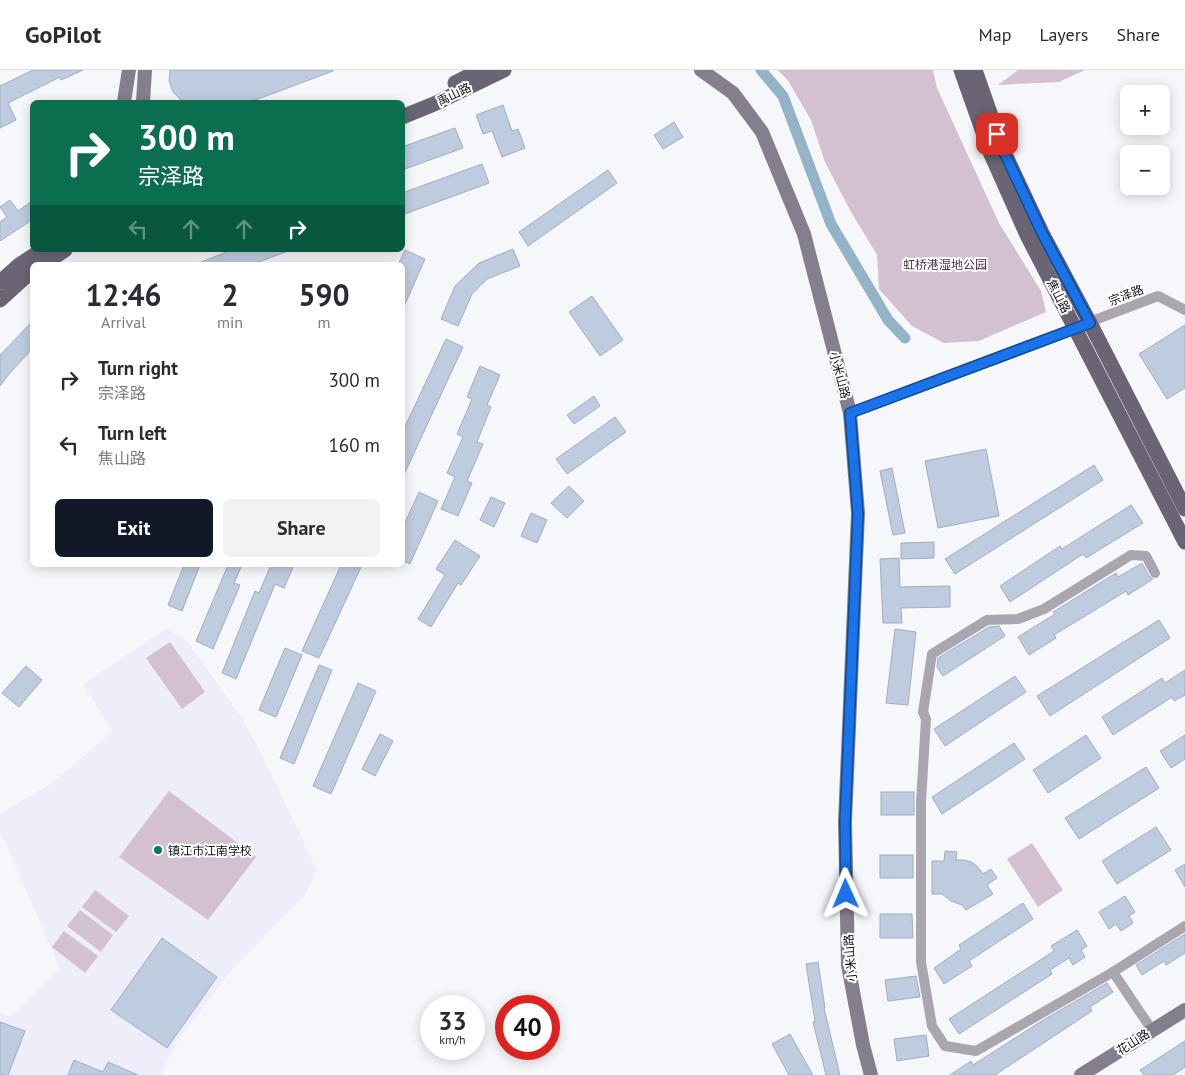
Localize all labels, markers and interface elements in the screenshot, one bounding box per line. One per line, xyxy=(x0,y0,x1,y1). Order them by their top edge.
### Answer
text: GoPilot xyxy=(25,19,101,50)
text: Map xyxy=(979,23,1011,46)
text: Layers xyxy=(1039,23,1088,46)
text: Share xyxy=(1116,23,1160,46)
street label: 禹山路 xyxy=(435,79,473,109)
map controls xyxy=(1120,85,1170,195)
button: + xyxy=(1120,85,1170,135)
pin xyxy=(976,113,1018,155)
text: 300 m xyxy=(138,114,235,160)
icon: right xyxy=(55,120,120,185)
icon: arrive xyxy=(983,120,1011,148)
button: − xyxy=(1120,145,1170,195)
text: 宗泽路 xyxy=(138,162,204,190)
icon: left xyxy=(124,215,152,243)
icon: ahead xyxy=(177,215,205,243)
icon: ahead xyxy=(230,215,258,243)
icon: right xyxy=(283,215,311,243)
park label: 虹桥港湿地公园 xyxy=(903,257,987,272)
text: 12:46 xyxy=(85,275,162,314)
text: 2 xyxy=(222,275,239,314)
text: 590 xyxy=(298,275,350,314)
street label: 焦山路 xyxy=(1044,277,1074,315)
street label: 宗泽路 xyxy=(1107,282,1145,308)
text: Arrival xyxy=(101,312,146,332)
text: min xyxy=(217,312,243,332)
text: m xyxy=(318,312,331,332)
street label: 小米山路 xyxy=(827,350,853,400)
text: Turn right xyxy=(98,356,178,380)
icon: right xyxy=(55,366,83,394)
text: 300 m xyxy=(328,368,380,392)
text: 宗泽路 xyxy=(98,383,146,403)
text: Turn left xyxy=(98,421,167,445)
icon: left xyxy=(55,431,83,459)
text: 160 m xyxy=(328,433,380,457)
text: 焦山路 xyxy=(98,448,146,468)
button: Exit xyxy=(55,499,213,557)
button: Share xyxy=(223,499,380,557)
place label: 镇江市江南学校 xyxy=(168,843,252,858)
marker: 镇江市江南学校 xyxy=(152,844,164,856)
position arrow xyxy=(819,867,871,919)
street label: 小米山路 xyxy=(840,933,860,983)
speed limit sign: 40 xyxy=(495,995,560,1060)
text: 33 xyxy=(438,1005,467,1037)
street label: 花山路 xyxy=(1114,1026,1152,1058)
text: km/h xyxy=(439,1032,466,1047)

